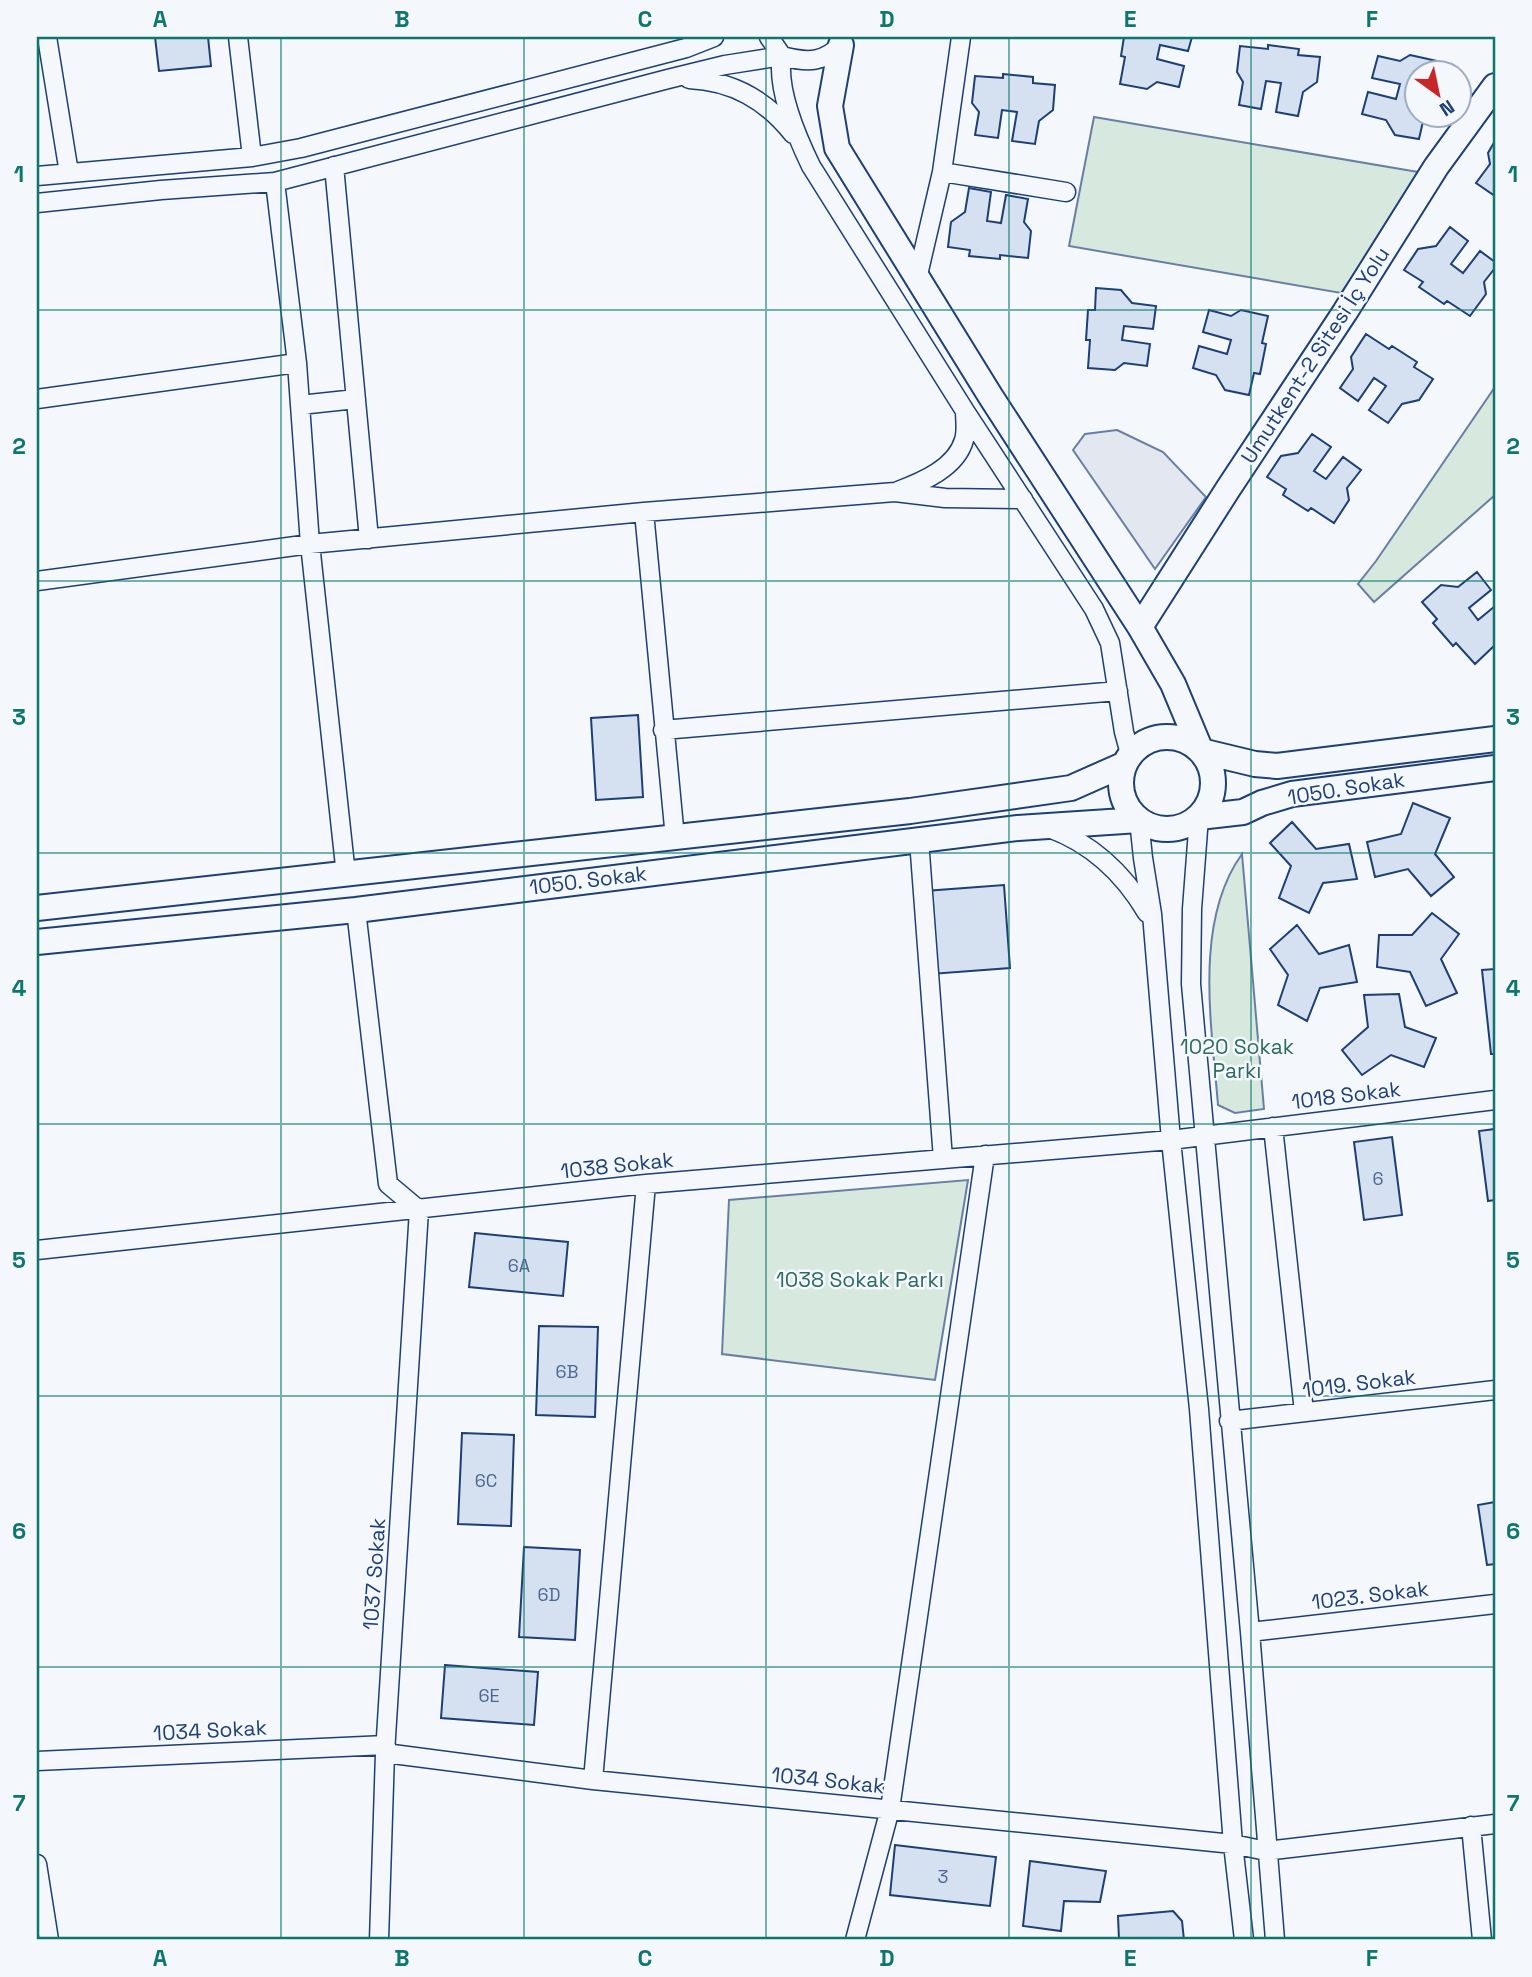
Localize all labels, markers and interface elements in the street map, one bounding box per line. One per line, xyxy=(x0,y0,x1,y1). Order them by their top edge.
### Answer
text: A xyxy=(153,4,168,34)
text: B xyxy=(394,4,410,34)
text: C xyxy=(638,4,652,34)
text: D xyxy=(879,4,895,34)
text: E xyxy=(1124,4,1136,34)
text: F xyxy=(1366,4,1378,34)
north arrow xyxy=(1402,60,1472,130)
text: N xyxy=(1435,94,1459,122)
text: 1 xyxy=(14,159,24,189)
text: 1 xyxy=(1508,159,1518,189)
street label: Umutkent-2 Sitesi İç Yolu xyxy=(1235,241,1395,469)
text: 2 xyxy=(12,431,26,461)
text: 2 xyxy=(1506,431,1520,461)
text: 3 xyxy=(12,702,26,732)
text: 3 xyxy=(1506,702,1520,732)
street label: 1050. Sokak xyxy=(1285,765,1407,811)
street label: 1050. Sokak xyxy=(528,859,648,901)
text: 4 xyxy=(12,973,27,1003)
text: 4 xyxy=(1506,973,1521,1003)
park label: 1020 Sokak Parkı xyxy=(1180,1033,1294,1084)
street label: 1018 Sokak xyxy=(1290,1075,1402,1115)
street label: 1038 Sokak xyxy=(559,1146,675,1184)
house number: 6 xyxy=(1372,1167,1384,1190)
text: 5 xyxy=(12,1245,26,1275)
text: 5 xyxy=(1506,1245,1520,1275)
house number: 6A xyxy=(508,1254,530,1277)
park label: 1038 Sokak Parkı xyxy=(776,1266,944,1293)
house number: 6B xyxy=(556,1360,578,1383)
street label: 1019. Sokak xyxy=(1301,1363,1417,1403)
house number: 6C xyxy=(475,1469,497,1492)
text: 6 xyxy=(12,1516,26,1546)
text: 6 xyxy=(1506,1516,1520,1546)
street label: 1037 Sokak xyxy=(357,1517,391,1631)
street label: 1023. Sokak xyxy=(1310,1574,1430,1616)
house number: 6D xyxy=(538,1583,560,1606)
house number: 6E xyxy=(478,1684,500,1707)
street label: 1034 Sokak xyxy=(153,1714,267,1746)
street label: 1034 Sokak xyxy=(770,1761,886,1799)
text: 7 xyxy=(13,1788,26,1818)
text: 7 xyxy=(1507,1788,1520,1818)
house number: 3 xyxy=(938,1865,948,1888)
text: A xyxy=(153,1943,168,1973)
text: B xyxy=(394,1943,410,1973)
text: C xyxy=(638,1943,652,1973)
text: D xyxy=(879,1943,895,1973)
text: E xyxy=(1124,1943,1136,1973)
text: F xyxy=(1366,1943,1378,1973)

